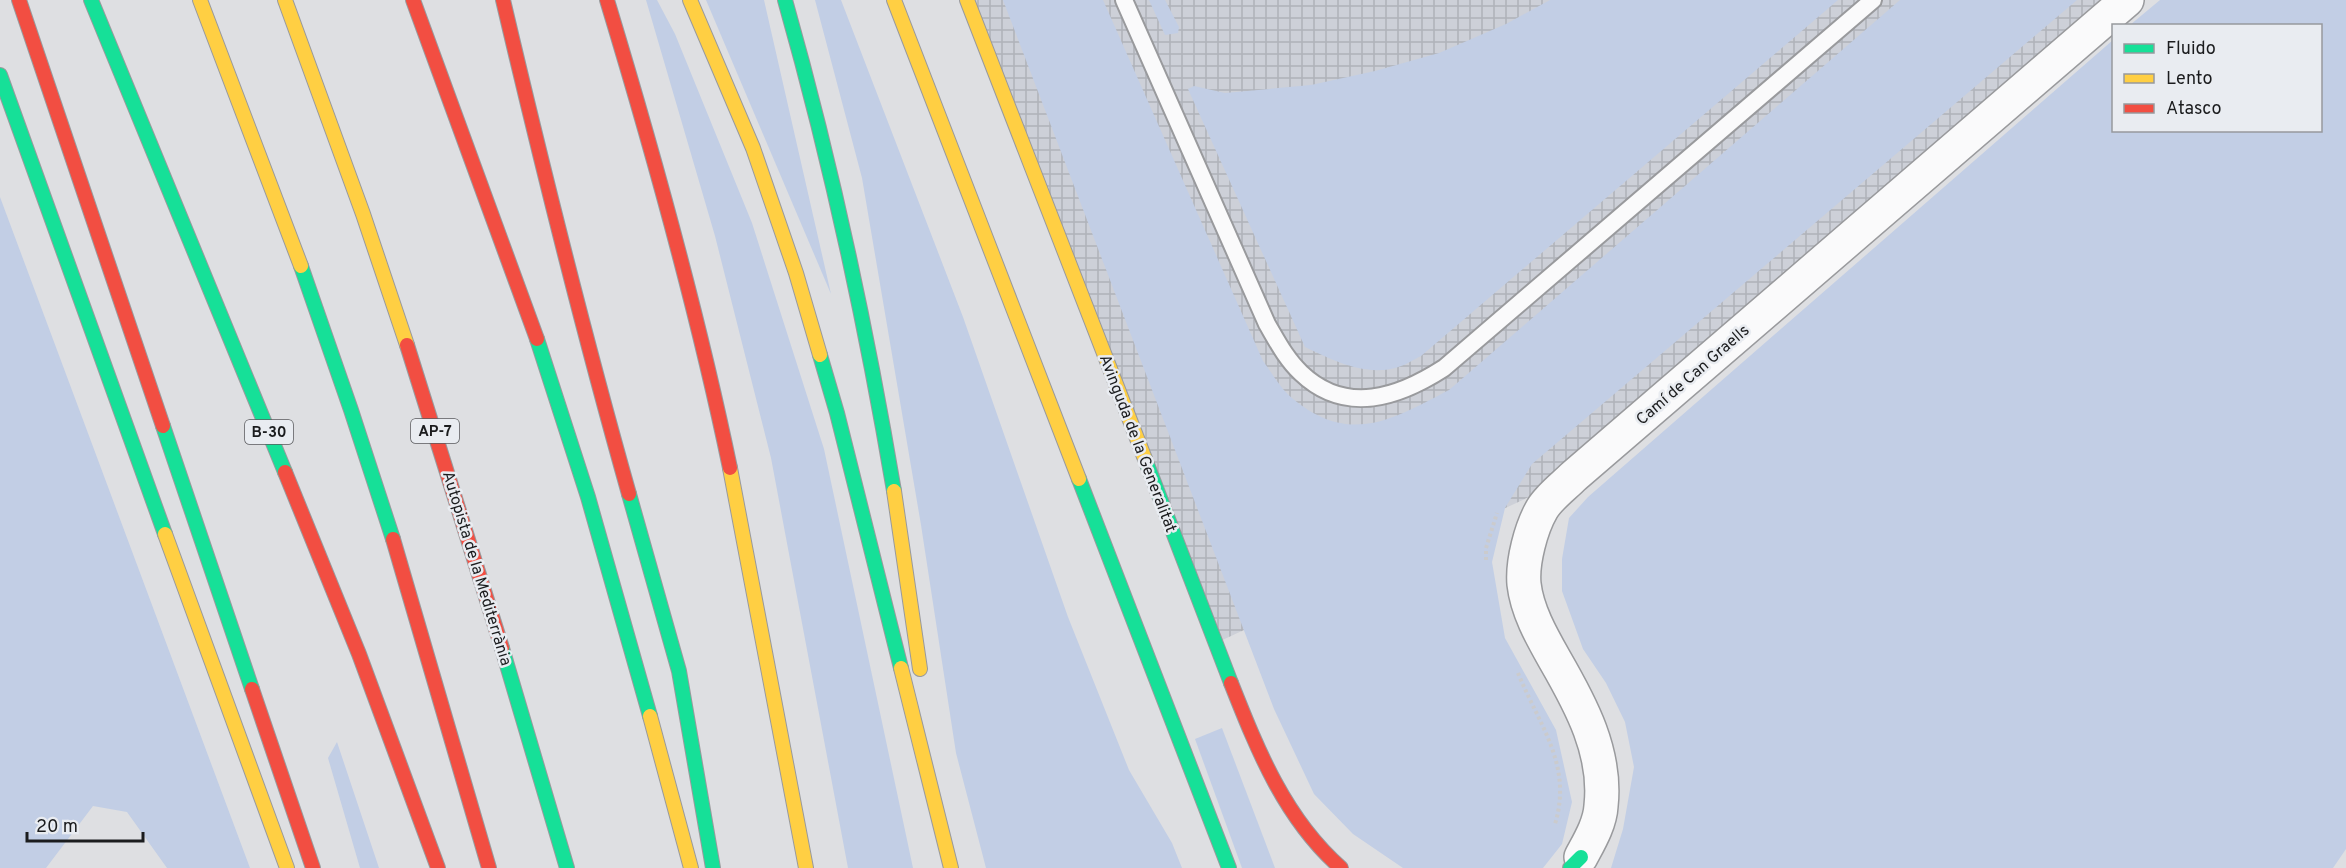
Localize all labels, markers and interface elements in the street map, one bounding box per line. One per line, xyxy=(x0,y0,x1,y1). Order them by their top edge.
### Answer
legend xyxy=(2112,24,2322,132)
text: Fluido xyxy=(2166,38,2216,61)
text: Lento xyxy=(2166,68,2212,91)
text: Atasco xyxy=(2166,98,2222,121)
street label: Camí de Can Graells xyxy=(1633,321,1754,430)
street label: Avinguda de la Generalitat xyxy=(1094,352,1180,535)
road number: AP-7 xyxy=(411,419,459,443)
road number: B-30 xyxy=(245,420,293,444)
street label: Autopista de la Mediterrània xyxy=(437,469,515,668)
scale bar xyxy=(27,805,142,843)
text: 20 m xyxy=(36,816,78,839)

